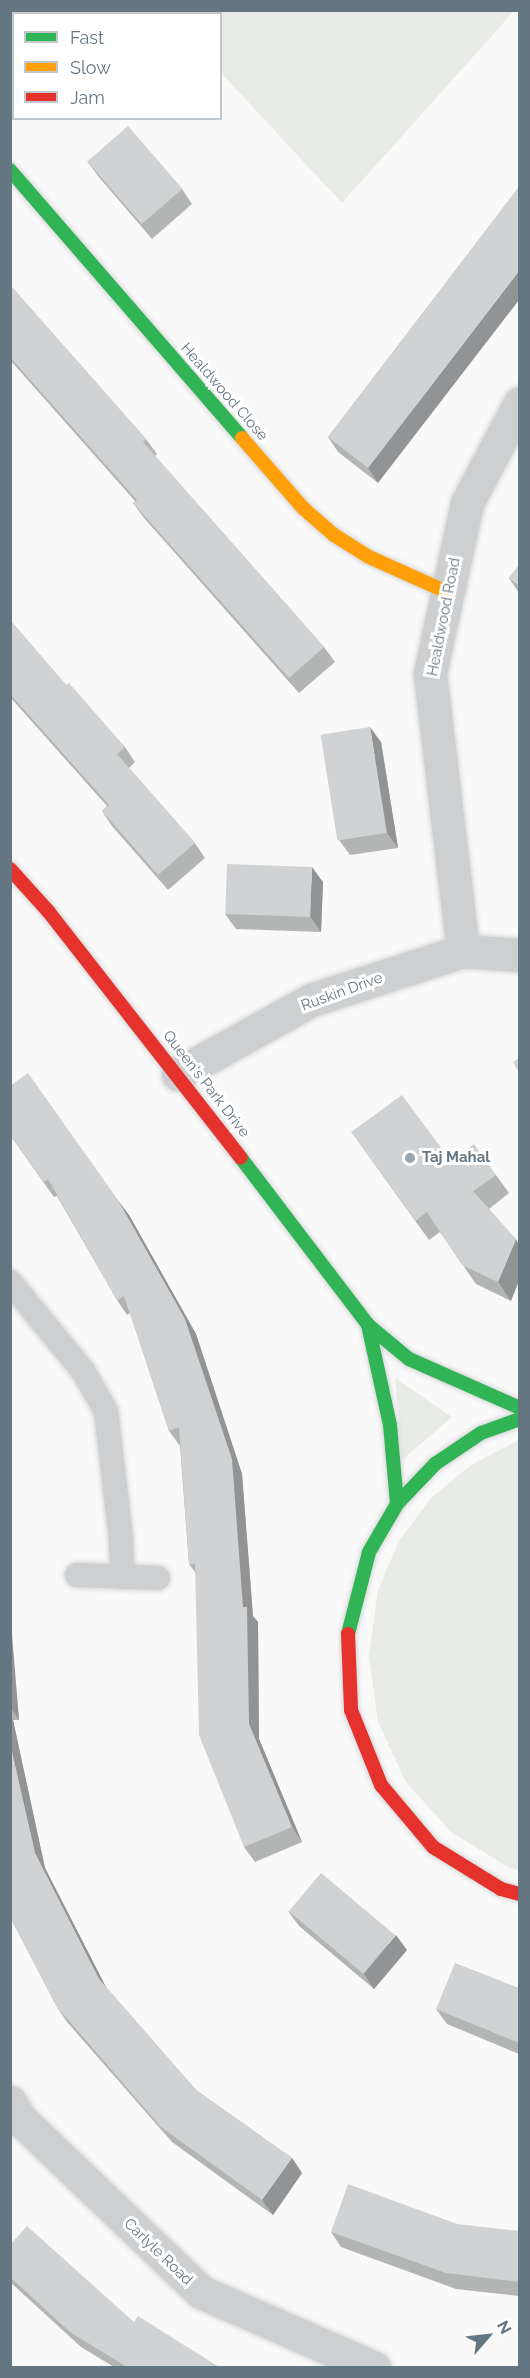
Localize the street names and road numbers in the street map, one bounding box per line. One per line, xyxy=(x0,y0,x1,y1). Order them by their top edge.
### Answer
street label: Healdwood Close xyxy=(177,339,271,445)
street label: Healdwood Road xyxy=(424,556,464,678)
street label: Ruskin Drive xyxy=(299,969,385,1015)
street label: Queen's Park Drive xyxy=(159,1027,253,1141)
street label: Carlyle Road xyxy=(120,2215,196,2289)

